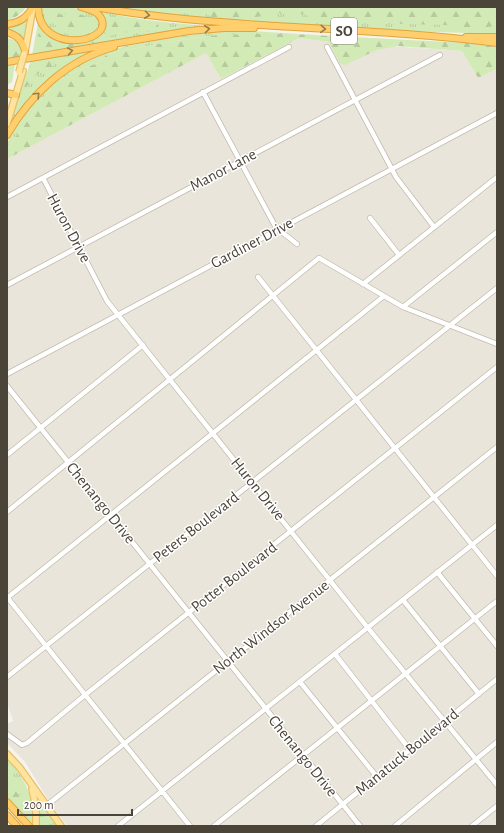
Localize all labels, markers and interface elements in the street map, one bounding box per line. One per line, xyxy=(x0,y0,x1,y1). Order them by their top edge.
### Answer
one-way arrow xyxy=(144,10,150,19)
road number: SO xyxy=(331,18,357,44)
one-way arrow xyxy=(204,25,210,34)
one-way arrow xyxy=(320,25,326,34)
one-way arrow xyxy=(67,47,74,55)
one-way arrow xyxy=(32,92,39,100)
street label: Manor Lane xyxy=(187,146,259,194)
street label: Huron Drive xyxy=(44,191,94,265)
street label: Gardiner Drive xyxy=(208,215,296,271)
street label: Huron Drive xyxy=(228,455,288,523)
street label: Chenango Drive xyxy=(64,459,138,547)
street label: Peters Boulevard xyxy=(150,489,242,565)
street label: Potter Boulevard xyxy=(188,539,280,615)
street label: North Windsor Avenue xyxy=(210,577,332,677)
street label: Manatuck Boulevard xyxy=(352,706,462,798)
street label: Chenango Drive xyxy=(266,712,340,800)
scale bar xyxy=(18,791,132,817)
text: 200 m xyxy=(24,799,54,811)

